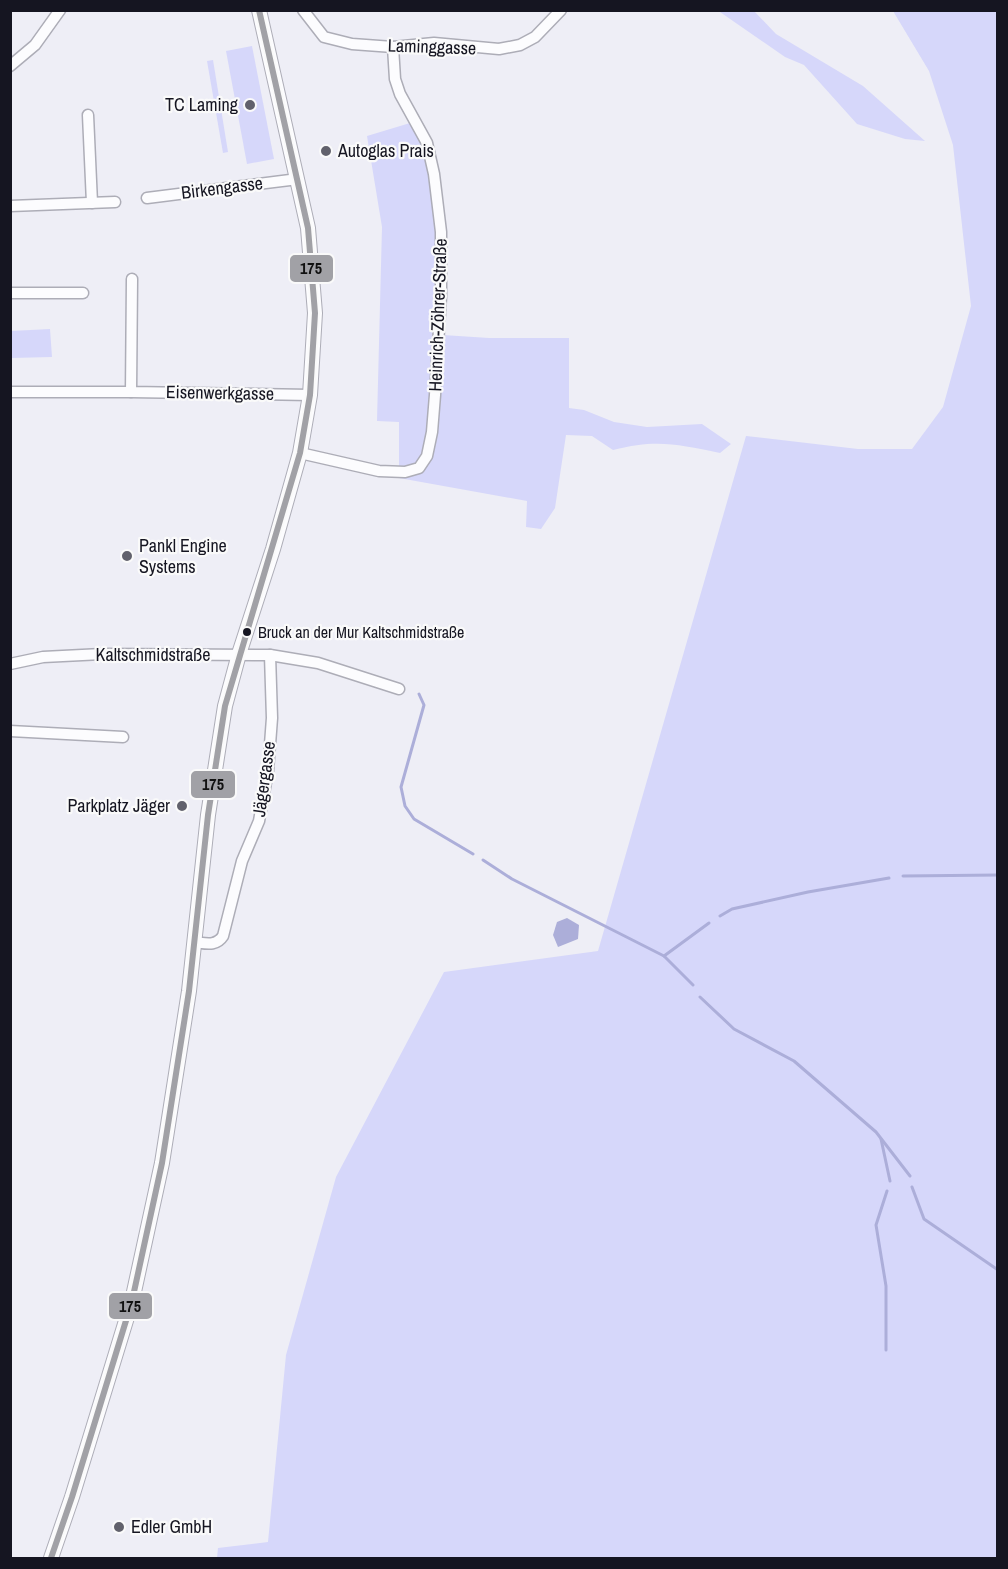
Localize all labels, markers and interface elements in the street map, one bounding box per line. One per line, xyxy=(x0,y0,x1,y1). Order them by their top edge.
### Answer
street label: Laminggasse xyxy=(387,32,477,61)
place label: TC Laming xyxy=(165,92,239,117)
marker: TC Laming xyxy=(243,98,257,112)
place label: Autoglas Prais xyxy=(337,138,434,163)
marker: Autoglas Prais xyxy=(319,144,333,158)
street label: Birkengasse xyxy=(180,170,264,205)
street label: Heinrich-Zöhrer-Straße xyxy=(422,238,453,392)
line badge: 175 xyxy=(289,254,334,283)
text: 175 xyxy=(300,257,322,279)
street label: Eisenwerkgasse xyxy=(166,379,274,406)
place label: Pankl Engine Systems xyxy=(139,533,227,579)
marker: Pankl Engine Systems xyxy=(120,549,134,563)
place label: Bruck an der Mur Kaltschmidstraße xyxy=(258,621,464,643)
marker: Bruck an der Mur Kaltschmidstraße xyxy=(241,626,253,638)
street label: Kaltschmidstraße xyxy=(96,642,210,667)
street label: Jägergasse xyxy=(246,739,281,818)
line badge: 175 xyxy=(190,770,236,799)
text: 175 xyxy=(202,773,224,795)
place label: Parkplatz Jäger xyxy=(67,793,170,818)
marker: Parkplatz Jäger xyxy=(175,799,189,813)
line badge: 175 xyxy=(108,1292,153,1320)
text: 175 xyxy=(119,1295,141,1317)
place label: Edler GmbH xyxy=(131,1514,212,1539)
marker: Edler GmbH xyxy=(112,1520,126,1534)

